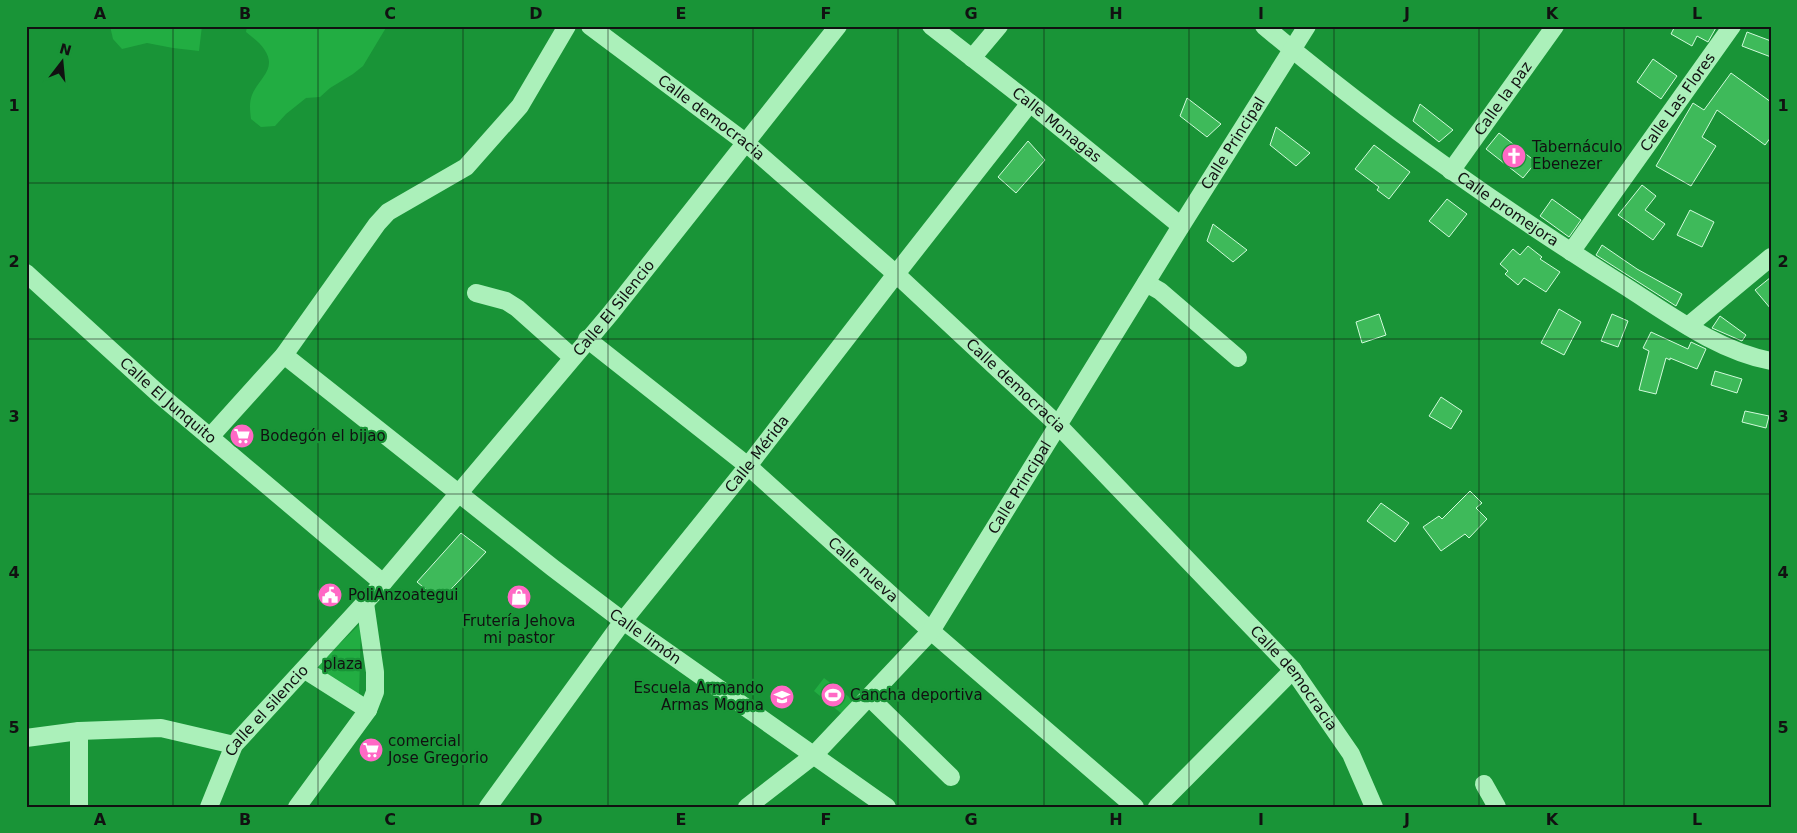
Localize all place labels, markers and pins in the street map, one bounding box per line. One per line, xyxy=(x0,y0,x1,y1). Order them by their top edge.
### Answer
place label: Tabernáculo Ebenezer xyxy=(1531,138,1622,173)
church icon: Tabernáculo Ebenezer xyxy=(1501,143,1527,169)
supermarket icon: Bodegón el bijao xyxy=(229,423,255,449)
place label: Bodegón el bijao xyxy=(260,427,386,445)
public building icon: PoliAnzoategui xyxy=(317,582,343,608)
shop icon: Frutería Jehova mi pastor xyxy=(506,584,532,610)
place label: PoliAnzoategui xyxy=(348,586,458,604)
place label: Frutería Jehova mi pastor xyxy=(462,612,576,647)
place label: Escuela Armando Armas Mogna xyxy=(633,679,764,714)
sports icon: Cancha deportiva xyxy=(820,682,846,708)
school or university icon: Escuela Armando Armas Mogna xyxy=(769,684,795,710)
place label: Cancha deportiva xyxy=(850,686,983,704)
place label: comercial Jose Gregorio xyxy=(387,732,488,767)
supermarket icon: comercial Jose Gregorio xyxy=(358,737,384,763)

